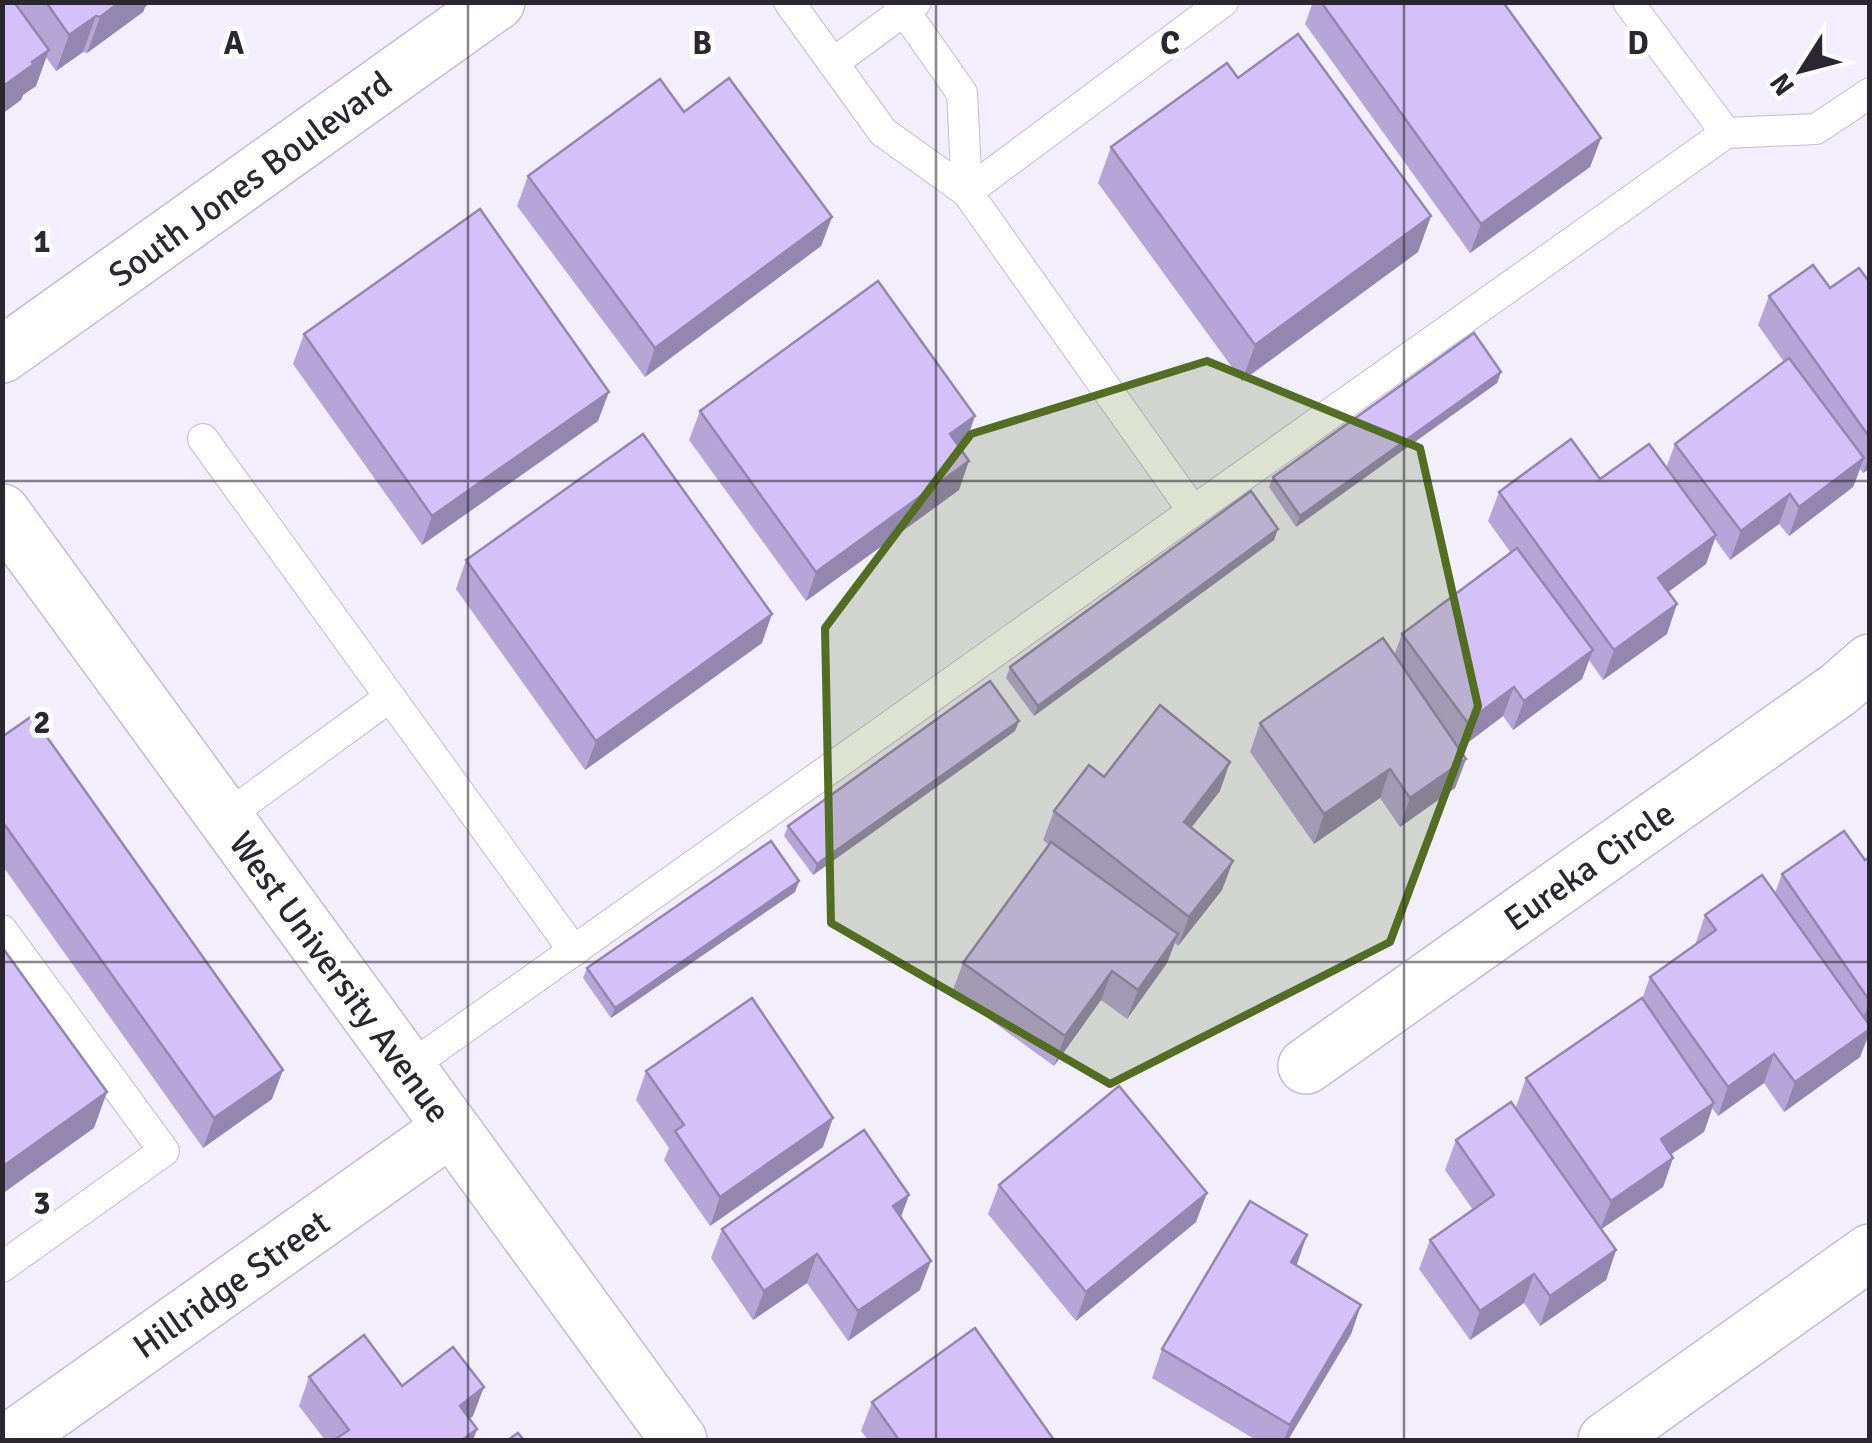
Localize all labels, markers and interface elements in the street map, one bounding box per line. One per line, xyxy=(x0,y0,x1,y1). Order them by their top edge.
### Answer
north arrow xyxy=(1752,20,1852,120)
text: A xyxy=(224,24,245,63)
text: B xyxy=(692,24,712,63)
text: C xyxy=(1160,24,1180,63)
text: D xyxy=(1627,24,1649,63)
street label: South Jones Boulevard xyxy=(100,62,400,297)
text: N xyxy=(1763,66,1802,102)
text: 1 xyxy=(33,222,51,261)
text: 2 xyxy=(33,703,51,742)
street label: Eureka Circle xyxy=(1496,792,1683,941)
street label: West University Avenue xyxy=(220,823,460,1131)
text: 3 xyxy=(33,1184,51,1223)
street label: Hillridge Street xyxy=(125,1201,338,1368)

